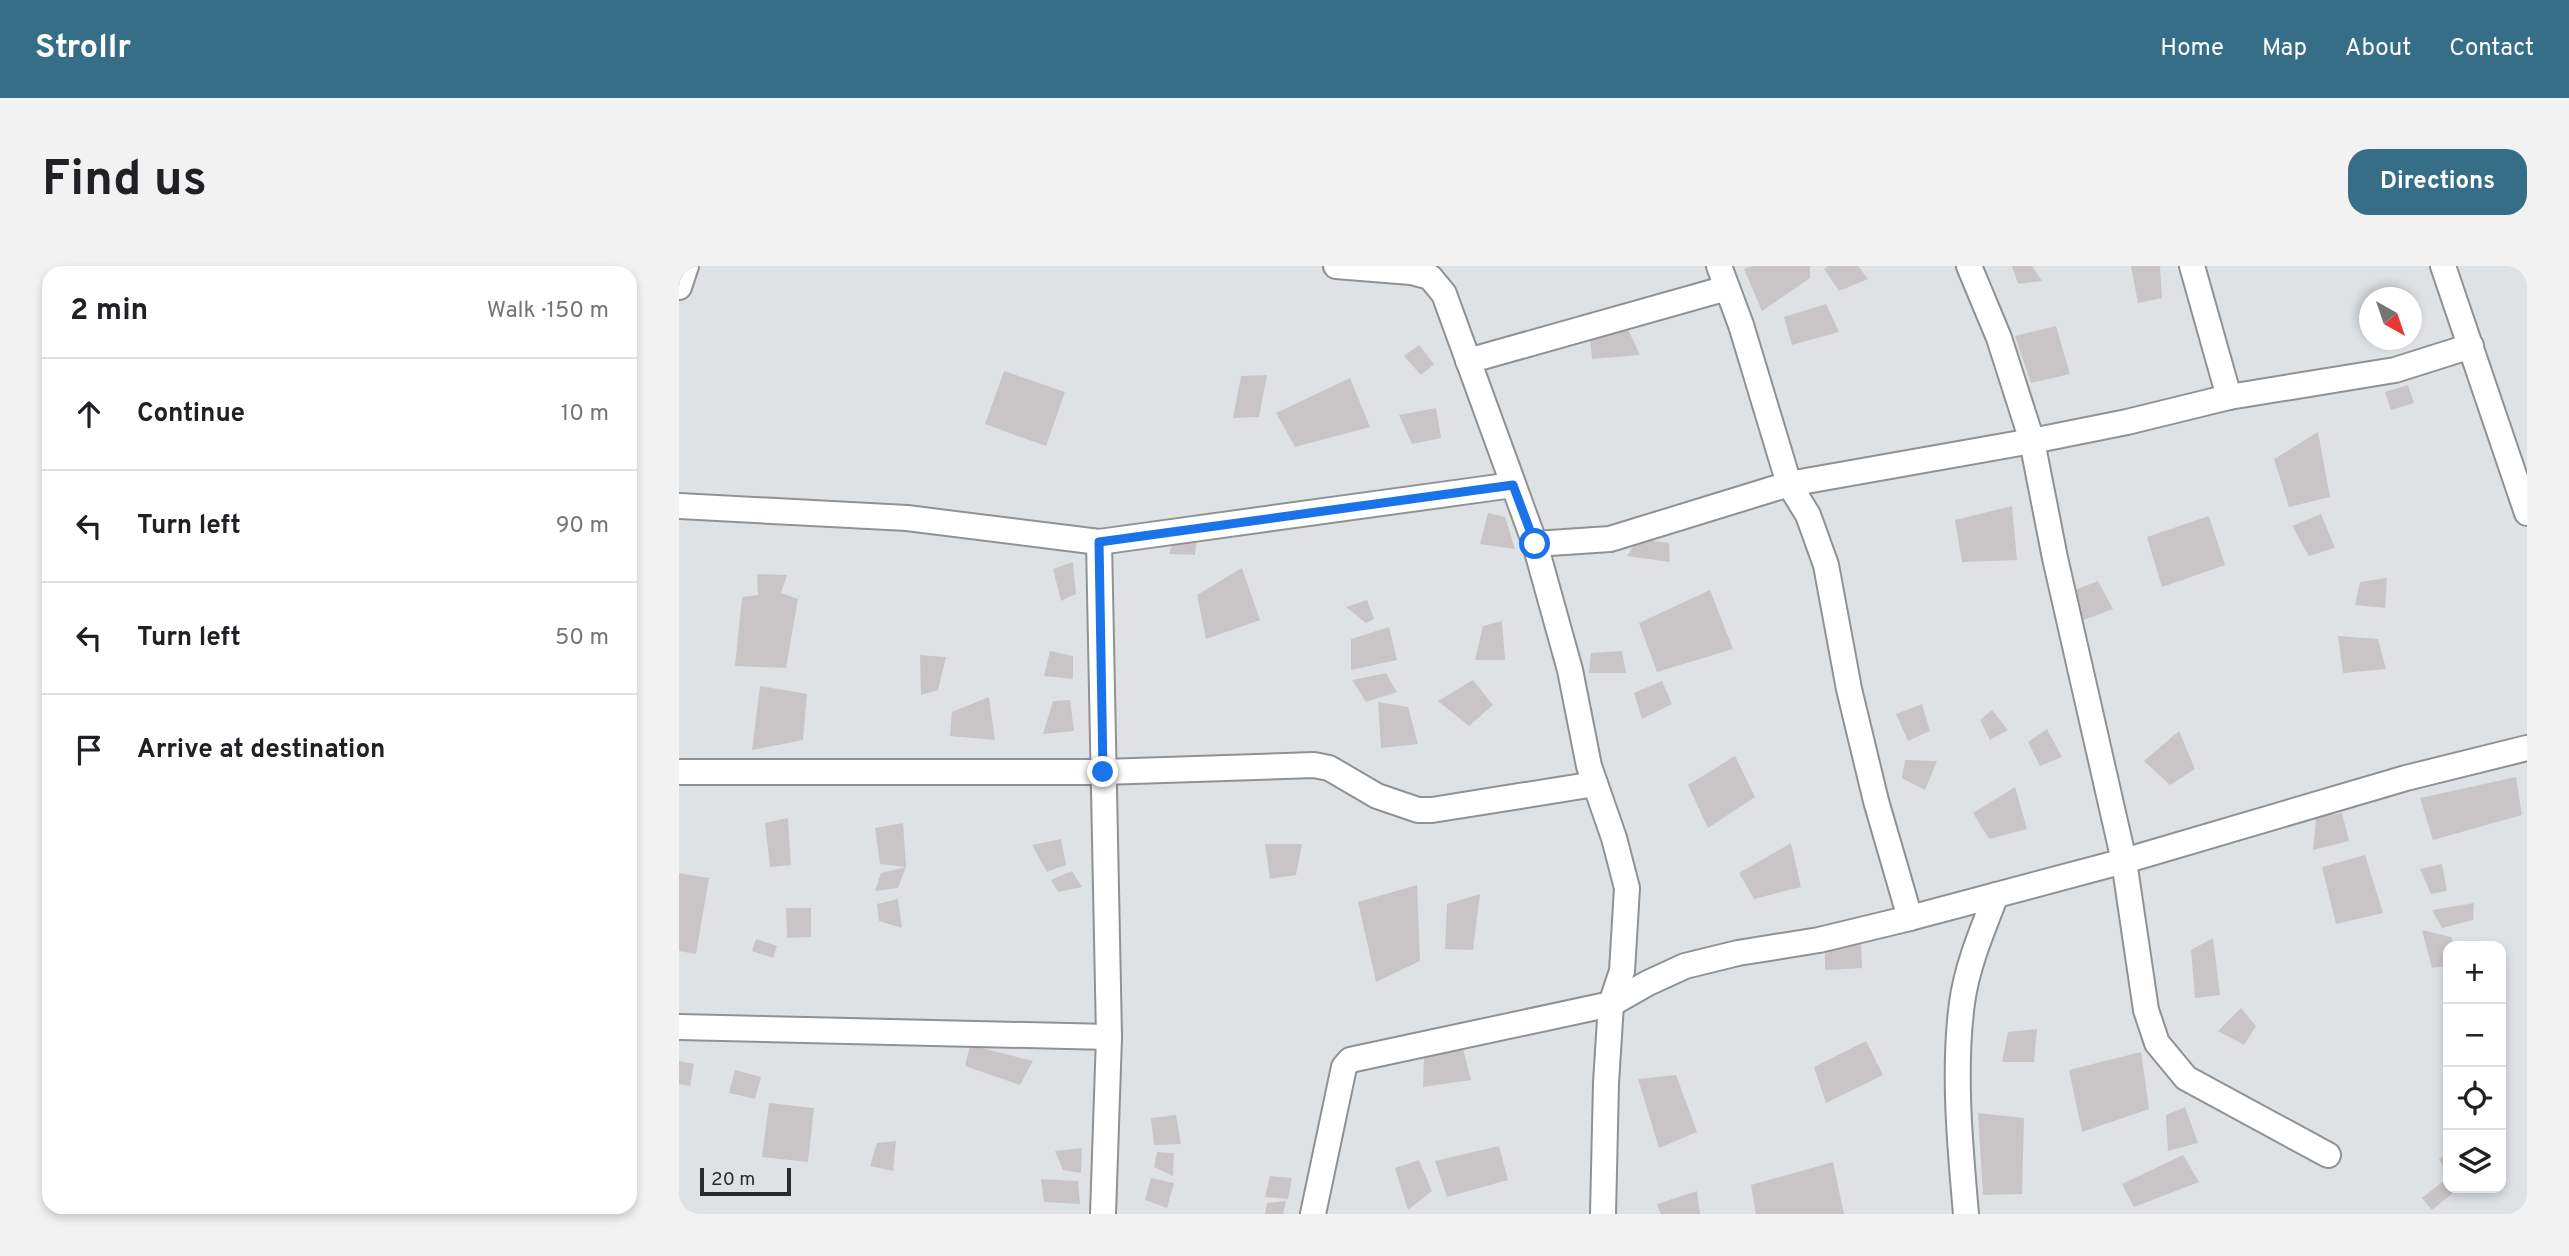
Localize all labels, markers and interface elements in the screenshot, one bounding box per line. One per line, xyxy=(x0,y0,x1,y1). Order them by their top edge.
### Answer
text: Strollr xyxy=(35,28,131,70)
text: Home xyxy=(2160,34,2224,64)
text: Map xyxy=(2262,34,2307,64)
text: About xyxy=(2345,34,2411,64)
text: Contact xyxy=(2449,34,2534,64)
button: Directions xyxy=(2348,149,2527,215)
text: Find us xyxy=(42,151,207,213)
north arrow xyxy=(2359,287,2422,350)
text: 2 min xyxy=(70,293,148,330)
text: Walk · 150 m xyxy=(487,297,609,326)
icon: ahead xyxy=(70,395,108,433)
text: Continue xyxy=(137,398,245,431)
text: 10 m xyxy=(561,400,609,429)
icon: left xyxy=(70,507,108,545)
text: Turn left xyxy=(137,510,241,543)
text: 90 m xyxy=(556,512,609,541)
route start xyxy=(1519,528,1550,559)
icon: left xyxy=(70,619,108,657)
text: Turn left xyxy=(137,622,241,655)
text: 50 m xyxy=(555,624,609,653)
icon: arrive xyxy=(70,731,108,769)
text: Arrive at destination xyxy=(137,734,385,767)
route end xyxy=(1087,756,1118,787)
map controls xyxy=(2443,941,2506,1193)
button: + xyxy=(2443,941,2506,1004)
button: − xyxy=(2443,1004,2506,1067)
button: locate xyxy=(2443,1067,2506,1130)
button: layers xyxy=(2443,1130,2506,1193)
scale bar xyxy=(700,1165,791,1197)
text: 20 m xyxy=(711,1168,755,1192)

